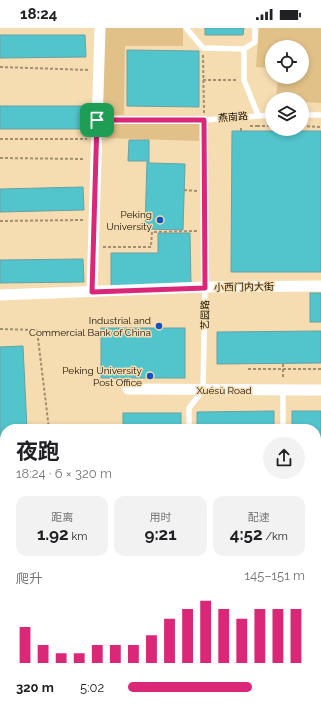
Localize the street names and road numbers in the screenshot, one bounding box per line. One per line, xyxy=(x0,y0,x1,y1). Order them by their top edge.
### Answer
street label: 燕南路 xyxy=(218,110,248,124)
street label: 小西门内大街 xyxy=(214,281,274,293)
street label: 艺园路 xyxy=(199,300,211,330)
street label: Xuésù Road xyxy=(196,385,252,396)

